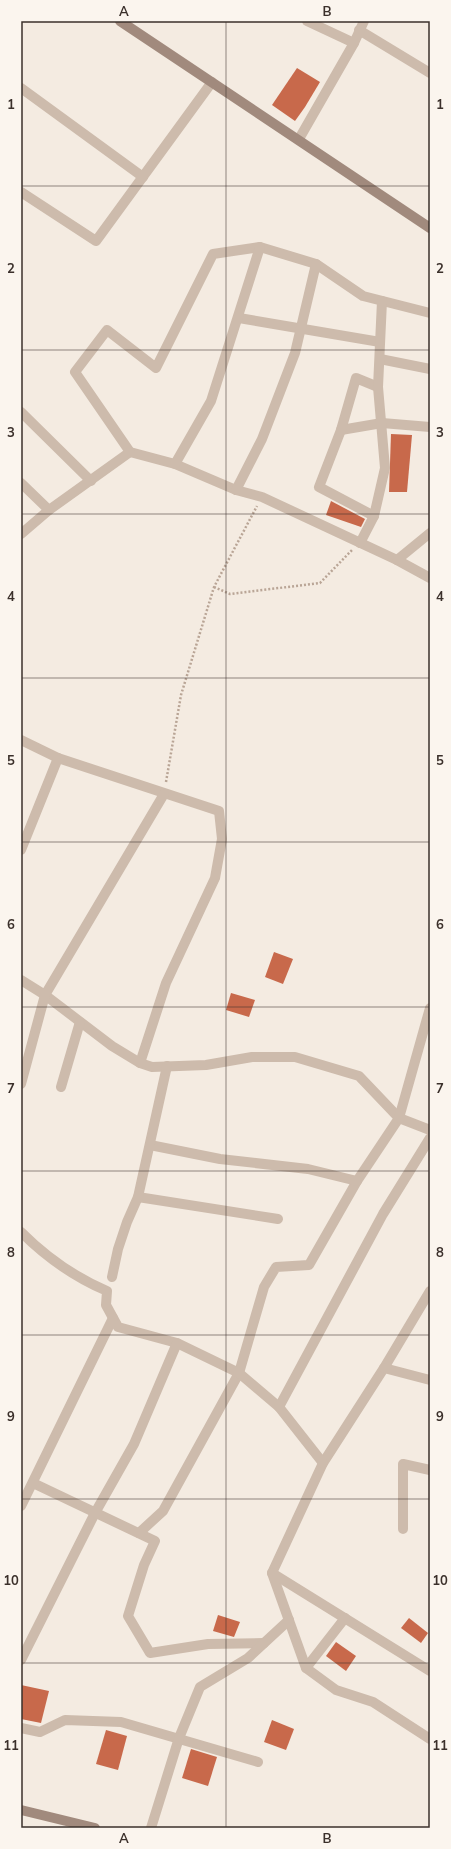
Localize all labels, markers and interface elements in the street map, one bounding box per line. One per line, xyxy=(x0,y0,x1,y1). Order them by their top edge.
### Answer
text: A xyxy=(119,3,129,19)
text: B xyxy=(323,3,332,19)
text: 1 xyxy=(7,96,15,112)
text: 1 xyxy=(436,96,444,112)
text: 2 xyxy=(7,260,15,276)
text: 2 xyxy=(436,260,444,276)
text: 3 xyxy=(7,424,15,440)
text: 3 xyxy=(436,424,444,440)
text: 4 xyxy=(7,588,15,604)
text: 4 xyxy=(436,588,444,604)
text: 5 xyxy=(7,752,15,768)
text: 5 xyxy=(436,752,444,768)
text: 6 xyxy=(7,916,15,932)
text: 6 xyxy=(436,916,444,932)
text: 7 xyxy=(7,1080,15,1096)
text: 7 xyxy=(436,1080,444,1096)
text: 8 xyxy=(7,1244,15,1260)
text: 8 xyxy=(436,1244,444,1260)
text: 9 xyxy=(7,1408,15,1424)
text: 9 xyxy=(436,1408,444,1424)
text: 10 xyxy=(3,1572,19,1588)
text: 10 xyxy=(432,1572,448,1588)
text: 11 xyxy=(3,1737,19,1753)
text: 11 xyxy=(432,1737,448,1753)
text: A xyxy=(119,1830,129,1846)
text: B xyxy=(323,1830,332,1846)

